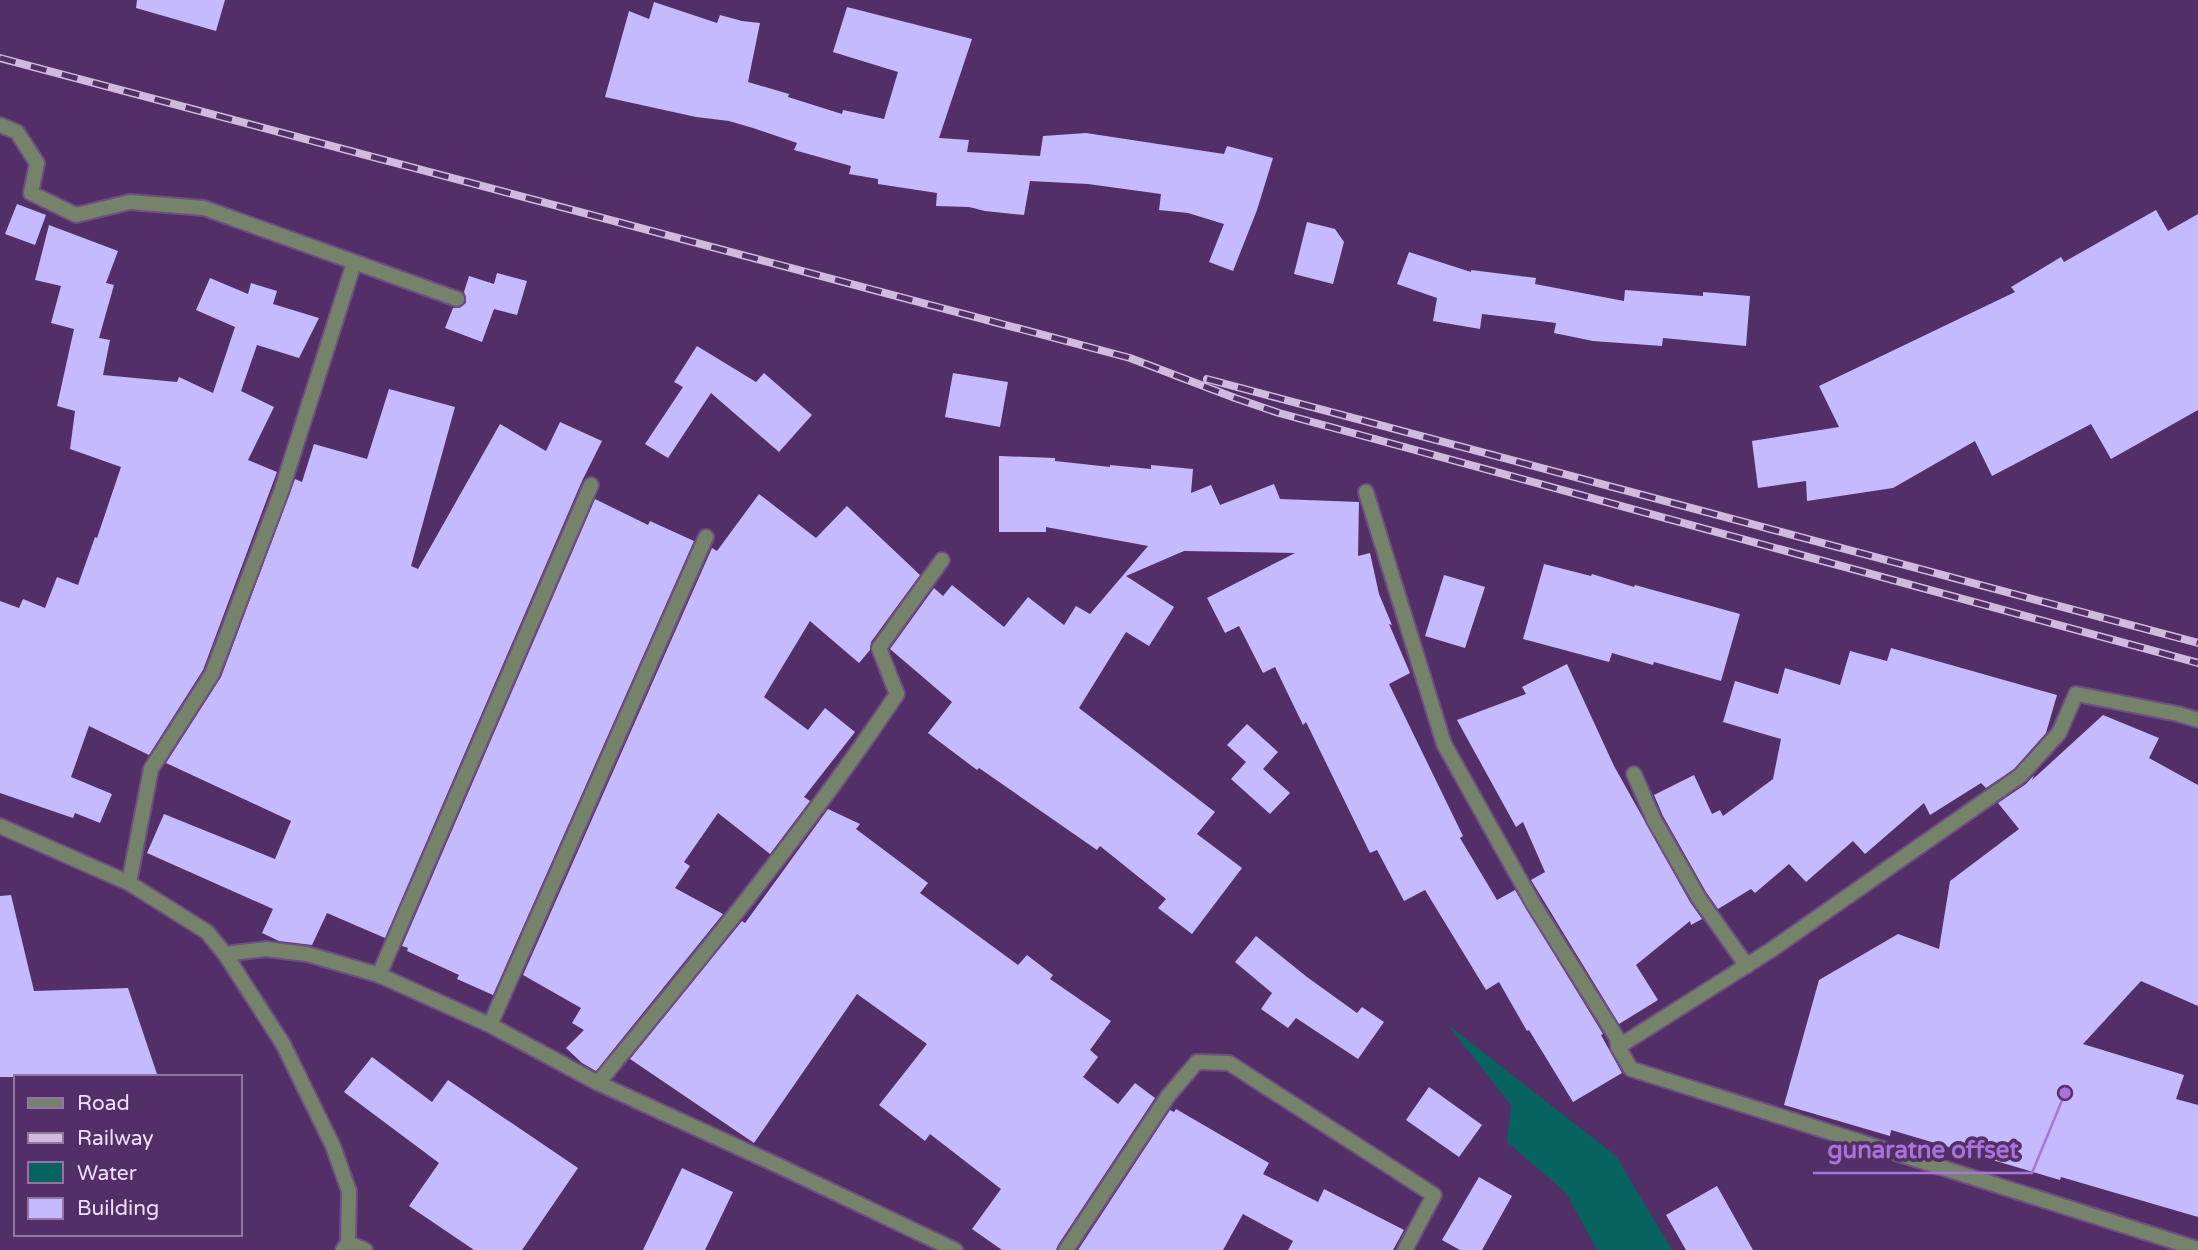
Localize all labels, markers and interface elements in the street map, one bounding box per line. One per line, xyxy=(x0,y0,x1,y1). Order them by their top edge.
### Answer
legend xyxy=(14,1075,242,1236)
text: Road xyxy=(77,1091,130,1116)
text: Railway xyxy=(77,1126,154,1151)
callout: gunaratne offset xyxy=(1813,1128,2032,1173)
text: gunaratne offset xyxy=(1827,1136,2019,1165)
text: Water xyxy=(77,1161,137,1186)
text: Building xyxy=(77,1196,159,1221)

